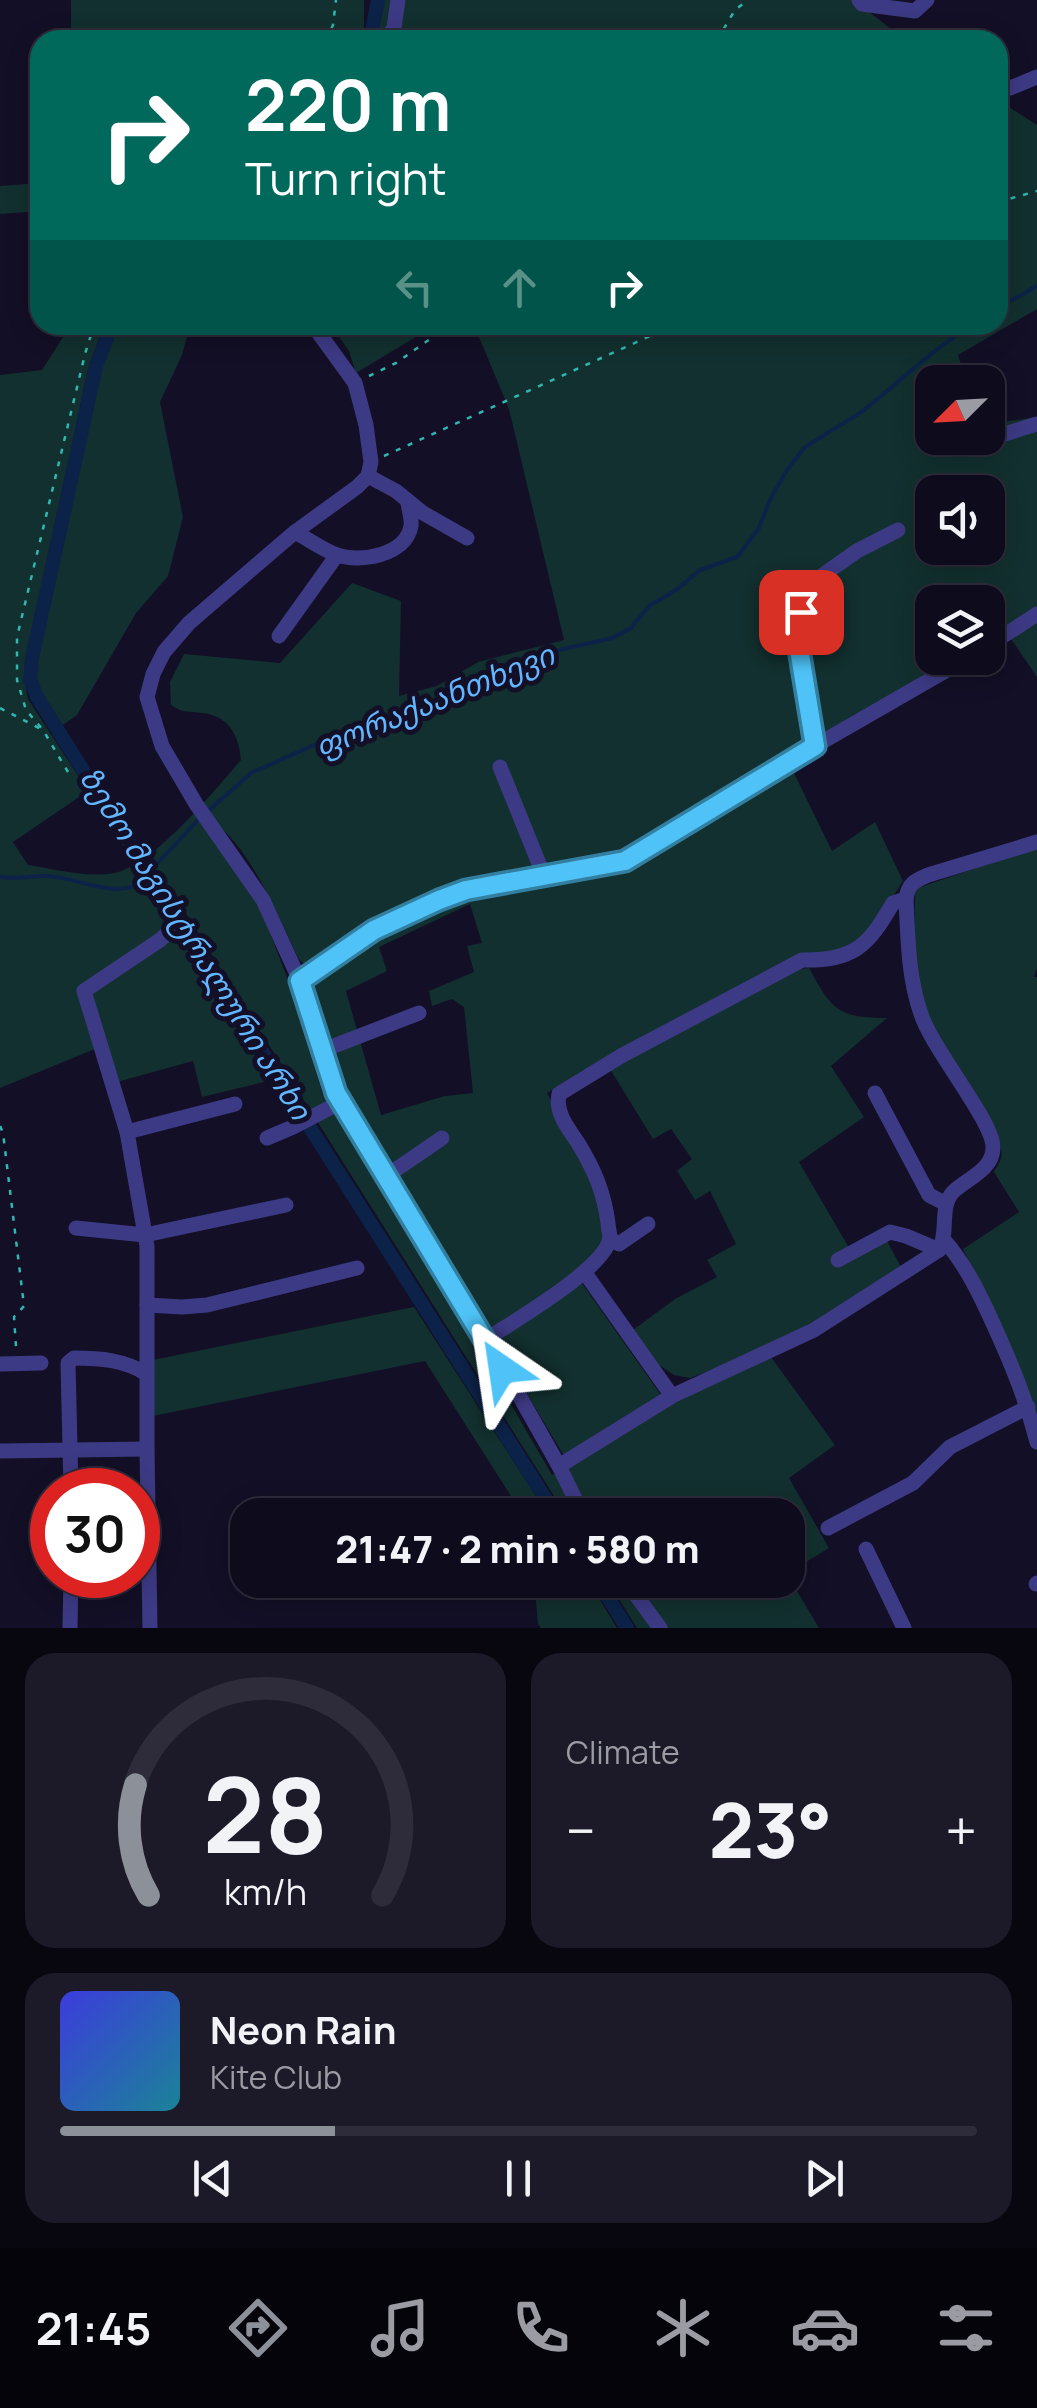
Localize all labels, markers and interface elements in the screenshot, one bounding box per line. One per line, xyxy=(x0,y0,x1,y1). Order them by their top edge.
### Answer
text: 220 m xyxy=(245,56,451,152)
icon: right xyxy=(80,70,210,200)
text: Turn right xyxy=(245,147,446,209)
icon: left xyxy=(387,260,442,315)
icon: ahead xyxy=(492,260,547,315)
icon: right xyxy=(597,260,652,315)
north arrow xyxy=(915,365,1005,455)
map controls xyxy=(915,365,1005,675)
button: sound xyxy=(915,475,1005,565)
pin xyxy=(759,570,844,655)
icon: arrive xyxy=(774,585,829,640)
button: layers xyxy=(915,585,1005,675)
water label: ფორაქაანთხევი xyxy=(308,633,561,767)
water label: ზემო მაგისტრალური არხი xyxy=(70,759,322,1128)
position arrow xyxy=(450,1317,554,1421)
speed limit sign: 30 xyxy=(30,1468,160,1598)
text: 21:47 · 2 min · 580 m xyxy=(335,1522,700,1574)
text: Climate xyxy=(566,1730,680,1774)
text: 28 xyxy=(203,1742,328,1884)
text: 23° xyxy=(709,1778,832,1881)
text: − xyxy=(566,1792,596,1868)
text: + xyxy=(945,1792,977,1868)
text: km/h xyxy=(224,1867,307,1916)
text: Neon Rain xyxy=(210,2003,396,2055)
text: Kite Club xyxy=(210,2055,342,2099)
icon: previous xyxy=(185,2151,240,2206)
icon: pause xyxy=(491,2151,546,2206)
icon: next xyxy=(797,2151,852,2206)
icon: directions xyxy=(223,2293,293,2363)
icon: music xyxy=(365,2293,435,2363)
icon: phone xyxy=(506,2293,576,2363)
icon: climate xyxy=(648,2293,718,2363)
icon: car xyxy=(790,2293,860,2363)
icon: filters xyxy=(931,2293,1001,2363)
text: 21:45 xyxy=(36,2297,151,2359)

